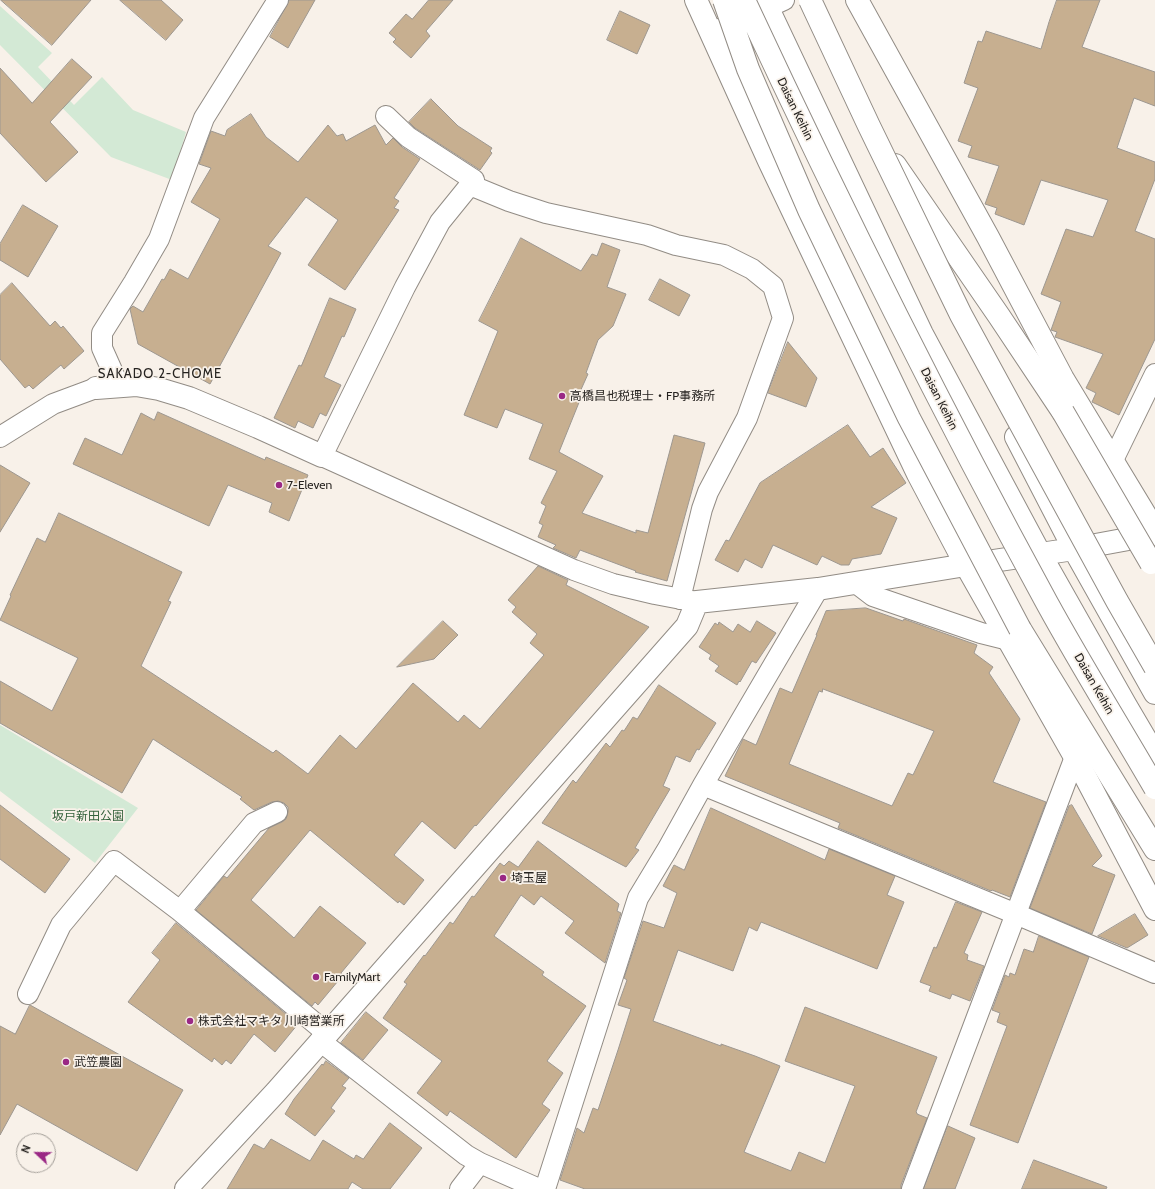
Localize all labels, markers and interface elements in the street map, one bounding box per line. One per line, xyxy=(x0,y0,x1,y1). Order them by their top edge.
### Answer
street label: Daisan Keihin xyxy=(774,75,816,143)
street label: Daisan Keihin xyxy=(917,365,961,433)
district label: SAKADO 2-CHOME xyxy=(98,366,222,382)
place label: 高橋昌也税理士・FP事務所 xyxy=(570,389,715,403)
marker: 高橋昌也税理士・FP事務所 xyxy=(557,391,567,401)
place label: 7-Eleven xyxy=(287,478,332,492)
marker: 7-Eleven xyxy=(274,480,284,490)
street label: Daisan Keihin xyxy=(1071,651,1117,717)
park label: 坂戸新田公園 xyxy=(52,809,124,823)
place label: 埼玉屋 xyxy=(511,871,547,885)
marker: 埼玉屋 xyxy=(498,873,508,883)
place label: FamilyMart xyxy=(324,970,380,984)
marker: FamilyMart xyxy=(311,972,321,982)
place label: 株式会社マキタ 川崎営業所 xyxy=(198,1014,345,1028)
marker: 株式会社マキタ 川崎営業所 xyxy=(185,1016,195,1026)
place label: 武笠農園 xyxy=(74,1055,122,1069)
marker: 武笠農園 xyxy=(61,1057,71,1067)
north arrow xyxy=(16,1133,56,1173)
text: N xyxy=(18,1143,34,1155)

